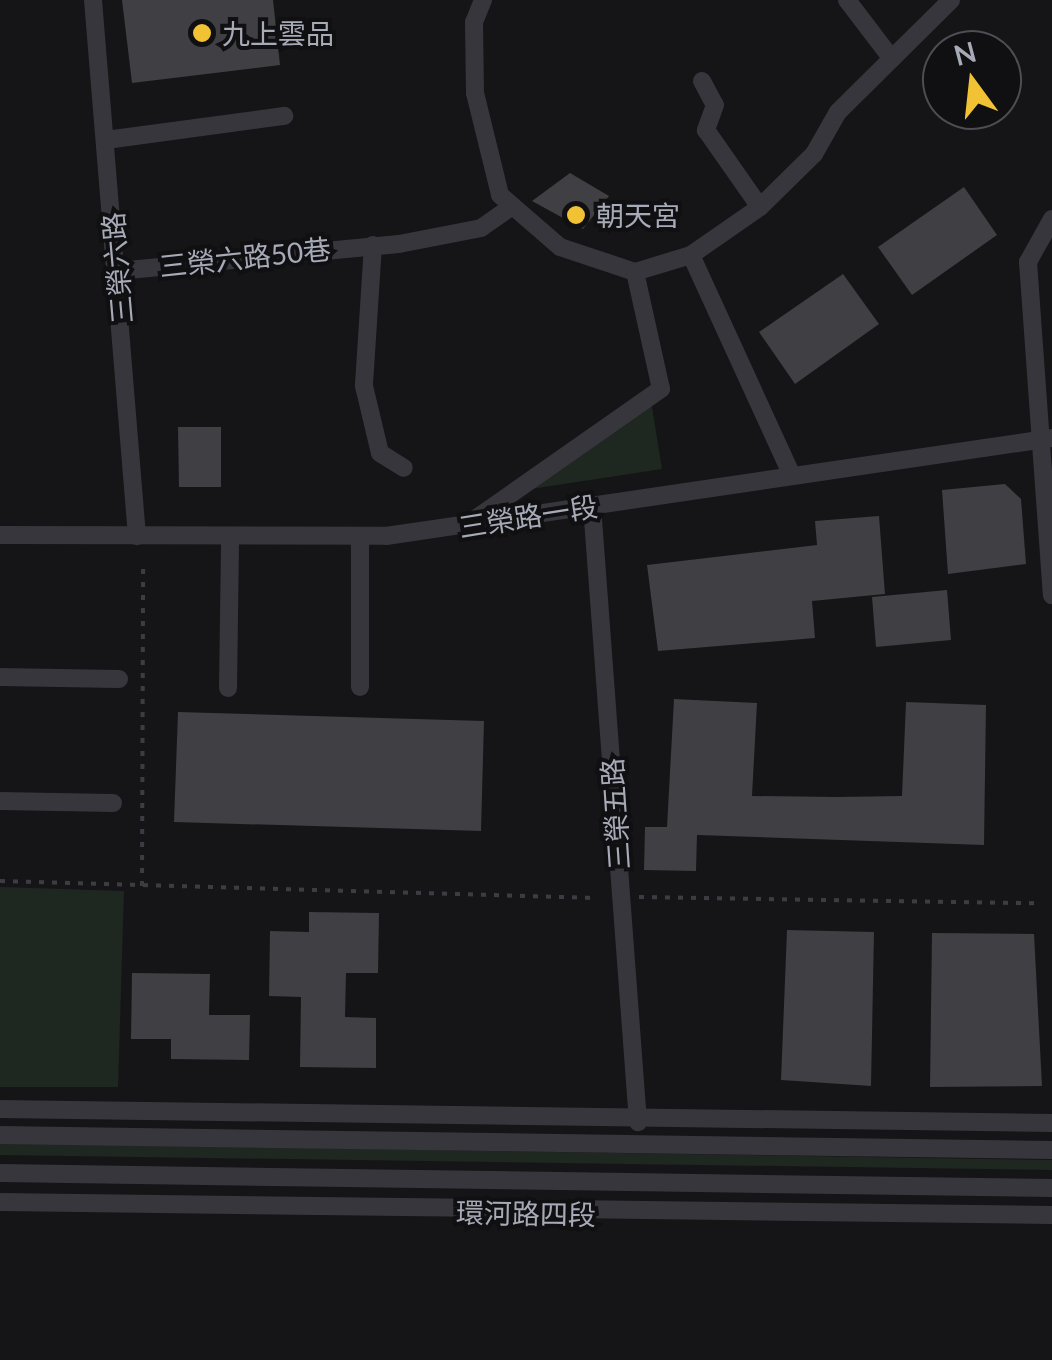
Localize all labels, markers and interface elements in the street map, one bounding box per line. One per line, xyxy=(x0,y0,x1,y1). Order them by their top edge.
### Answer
place label: 九上雲品 xyxy=(222,16,334,50)
marker: 九上雲品 xyxy=(191,22,213,44)
north arrow xyxy=(922,30,1022,130)
text: N xyxy=(950,34,980,72)
place label: 朝天宮 xyxy=(596,198,680,232)
marker: 朝天宮 xyxy=(565,204,587,226)
street label: 三榮六路 xyxy=(95,211,139,325)
street label: 三榮六路50巷 xyxy=(157,231,333,283)
street label: 三榮路一段 xyxy=(456,488,600,544)
street label: 三榮五路 xyxy=(594,757,636,871)
street label: 環河路四段 xyxy=(456,1195,596,1231)

